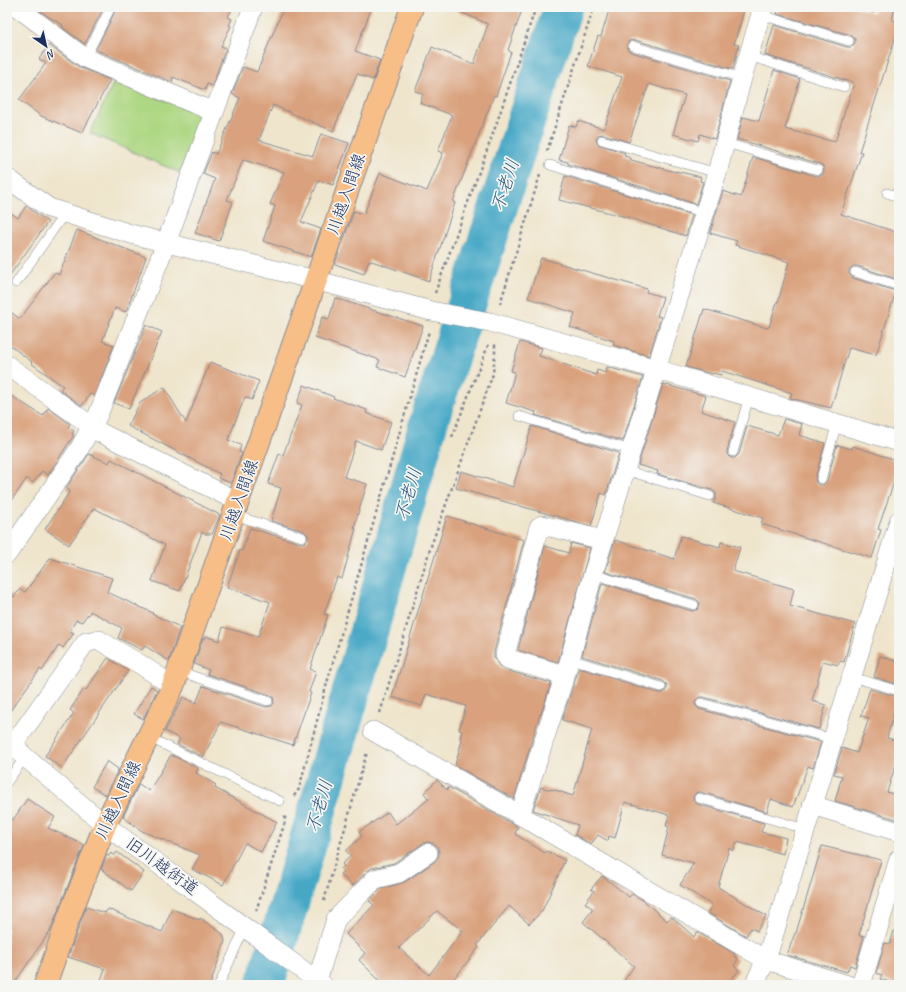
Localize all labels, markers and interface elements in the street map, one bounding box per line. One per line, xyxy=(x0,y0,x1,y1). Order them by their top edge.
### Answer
north arrow xyxy=(26,26,66,66)
text: N xyxy=(43,47,58,63)
street label: 川越入間線 xyxy=(322,150,370,238)
water label: 不老川 xyxy=(486,156,524,214)
street label: 川越入間線 xyxy=(215,456,263,544)
water label: 不老川 xyxy=(390,465,426,523)
street label: 川越入間線 xyxy=(91,757,145,843)
water label: 不老川 xyxy=(301,777,337,835)
street label: 旧川越街道 xyxy=(121,833,203,899)

